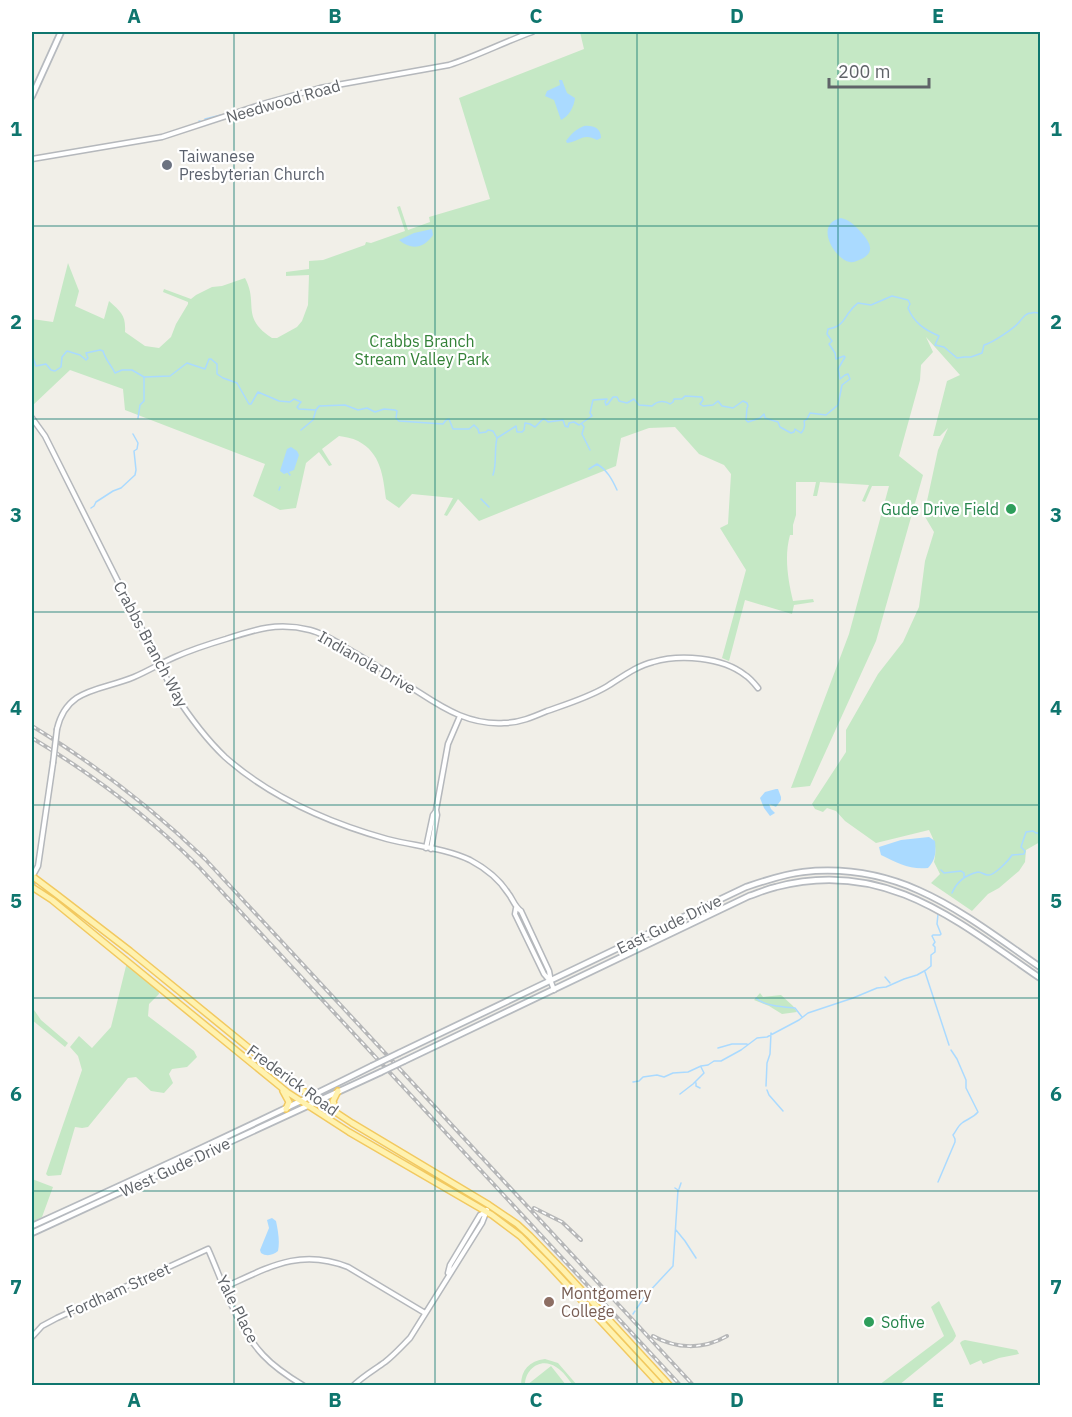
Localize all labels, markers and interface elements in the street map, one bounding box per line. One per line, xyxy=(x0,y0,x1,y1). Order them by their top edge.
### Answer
text: A xyxy=(127,2,141,29)
text: B xyxy=(328,2,342,29)
text: C xyxy=(529,2,543,29)
text: D xyxy=(730,2,744,29)
text: E xyxy=(932,2,944,29)
scale bar xyxy=(829,51,930,89)
text: 200 m xyxy=(838,60,890,83)
street label: Needwood Road xyxy=(223,75,343,127)
text: 1 xyxy=(10,115,22,142)
text: 1 xyxy=(1050,115,1062,142)
place label: Taiwanese Presbyterian Church xyxy=(179,146,325,184)
marker: Taiwanese Presbyterian Church xyxy=(160,158,174,172)
text: 2 xyxy=(10,308,22,335)
text: 2 xyxy=(1050,308,1062,335)
park label: Crabbs Branch Stream Valley Park xyxy=(354,331,490,369)
place label: Gude Drive Field xyxy=(881,499,999,519)
text: 3 xyxy=(10,501,22,528)
text: 3 xyxy=(1050,501,1062,528)
marker: Gude Drive Field xyxy=(1004,502,1018,516)
street label: Crabbs Branch Way xyxy=(109,578,193,710)
street label: Indianola Drive xyxy=(315,626,419,698)
text: 4 xyxy=(10,694,22,721)
text: 4 xyxy=(1050,694,1062,721)
text: 5 xyxy=(10,887,22,914)
text: 5 xyxy=(1050,887,1062,914)
street label: East Gude Drive xyxy=(613,890,725,958)
street label: Frederick Road xyxy=(243,1040,343,1120)
text: 6 xyxy=(10,1080,22,1107)
text: 6 xyxy=(1050,1080,1062,1107)
street label: West Gude Drive xyxy=(117,1133,233,1201)
street label: Fordham Street xyxy=(63,1258,173,1322)
street label: Yale Place xyxy=(212,1272,264,1346)
text: 7 xyxy=(10,1273,22,1300)
text: 7 xyxy=(1050,1273,1062,1300)
place label: Montgomery College xyxy=(561,1283,652,1321)
marker: Montgomery College xyxy=(542,1295,556,1309)
place label: Sofive xyxy=(881,1312,925,1332)
marker: Sofive xyxy=(862,1315,876,1329)
text: A xyxy=(127,1386,141,1413)
text: B xyxy=(328,1386,342,1413)
text: C xyxy=(529,1386,543,1413)
text: D xyxy=(730,1386,744,1413)
text: E xyxy=(932,1386,944,1413)

